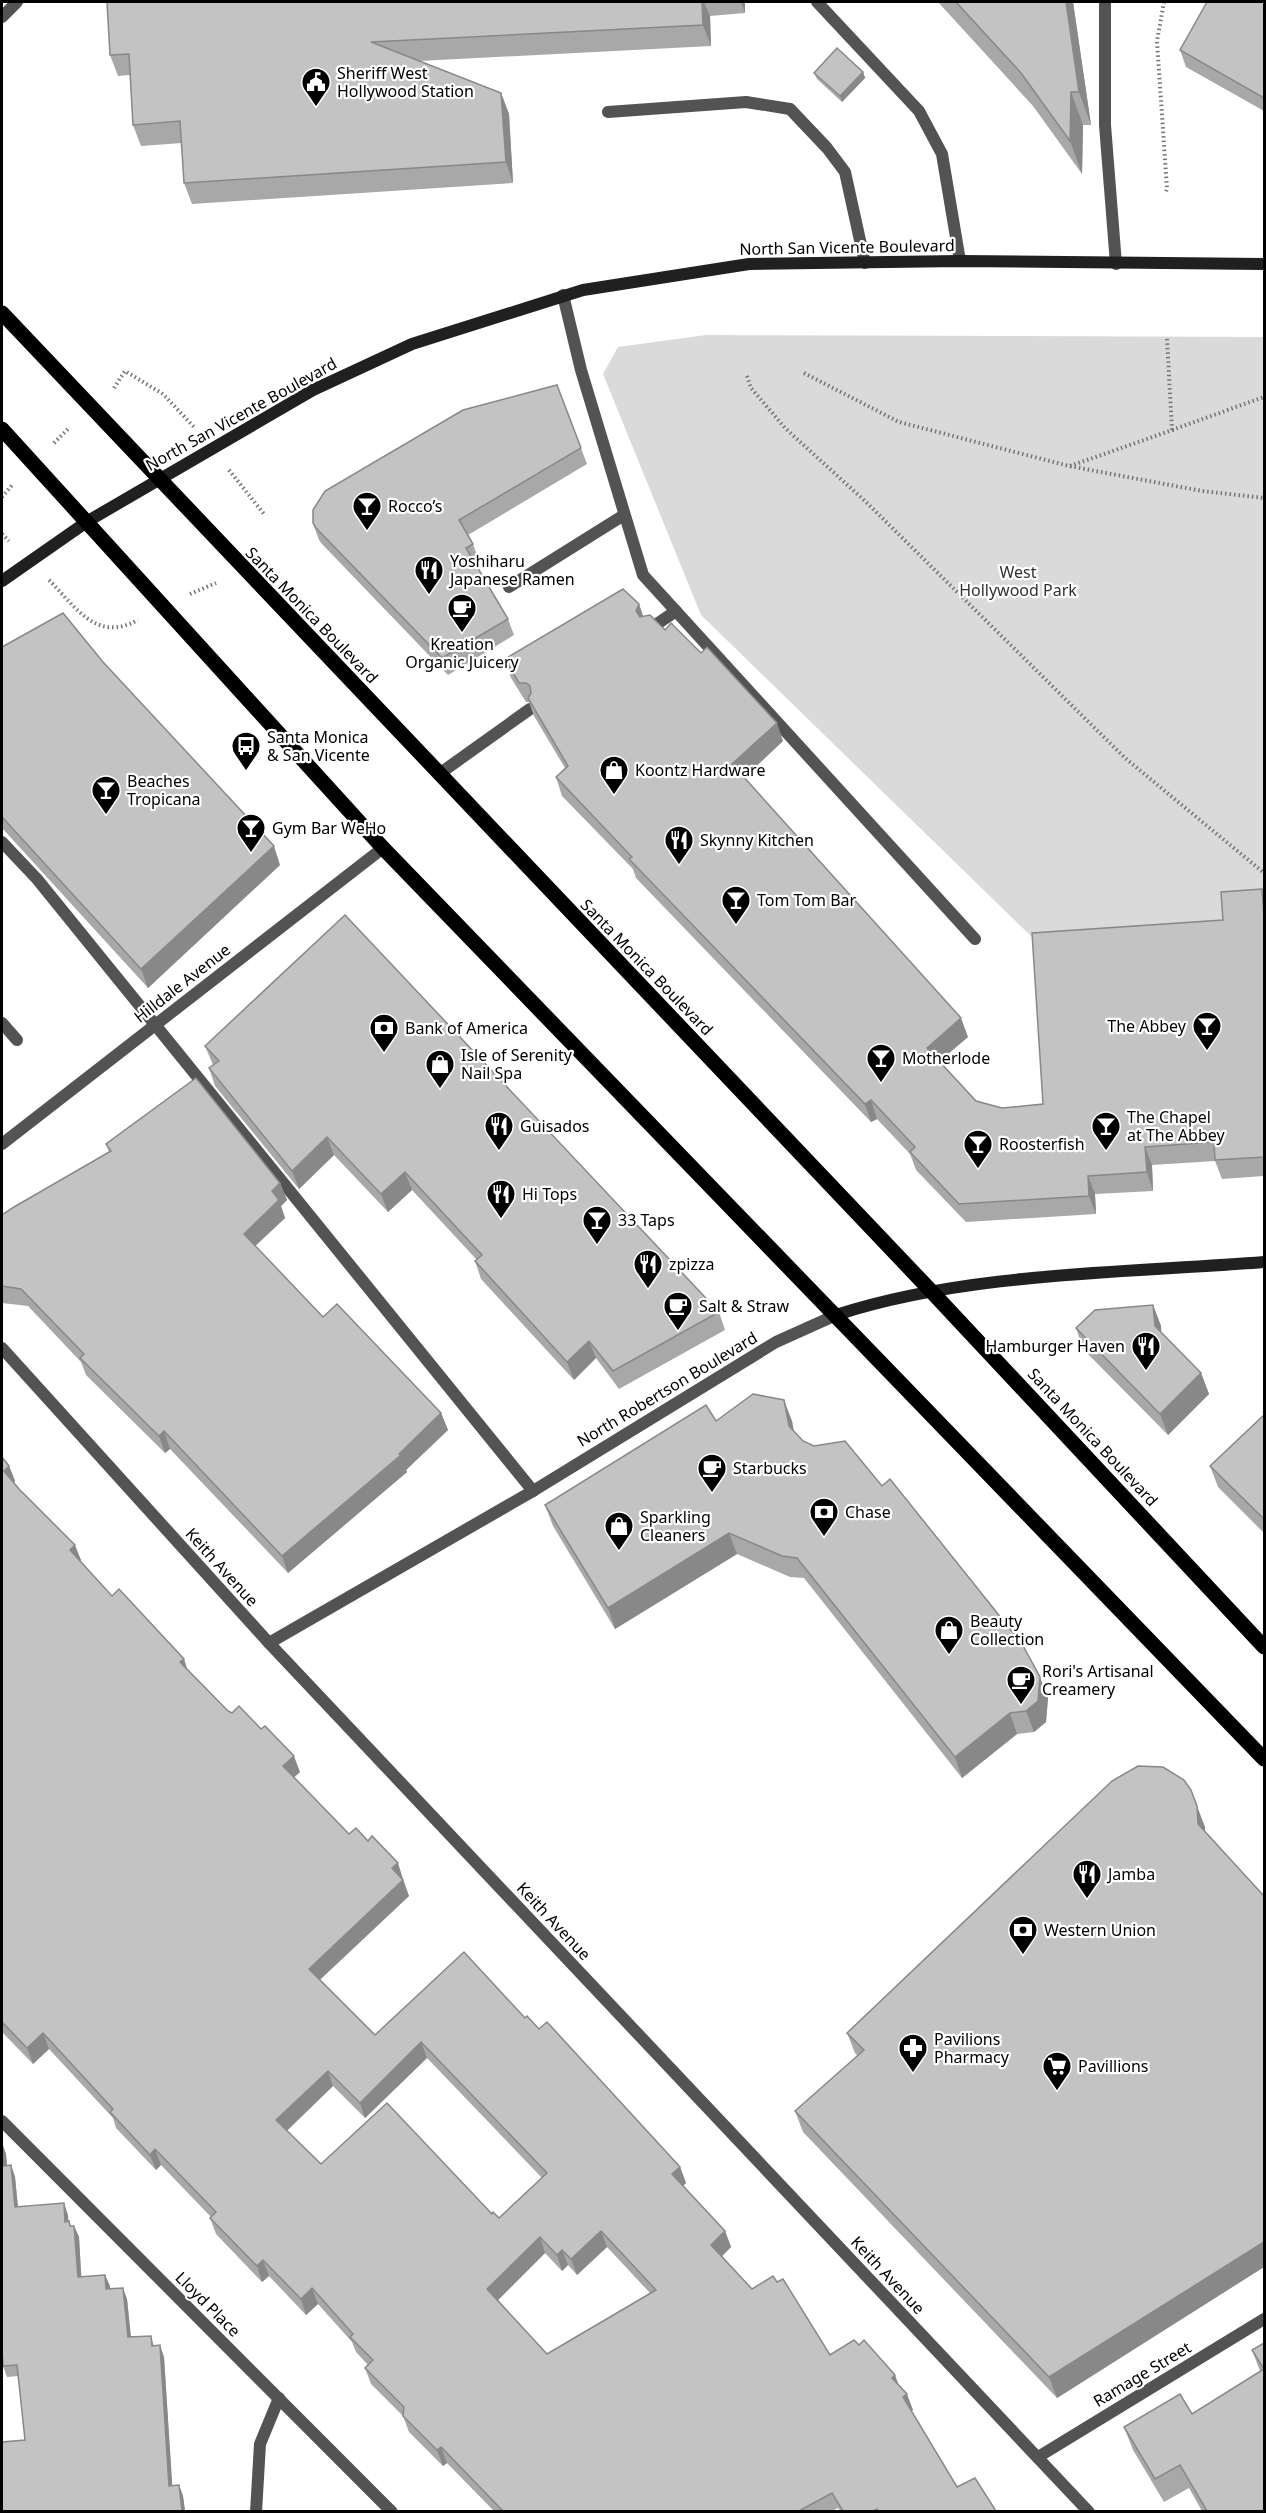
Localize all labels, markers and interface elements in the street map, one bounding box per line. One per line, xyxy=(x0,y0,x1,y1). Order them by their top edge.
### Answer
place label: Sheriff West Hollywood Station xyxy=(337,62,474,102)
public building icon: Sheriff West Hollywood Station xyxy=(300,66,332,108)
street label: North San Vicente Boulevard xyxy=(739,234,955,260)
street label: North San Vicente Boulevard xyxy=(141,352,341,476)
bar icon: Rocco’s xyxy=(351,490,383,532)
place label: Rocco’s xyxy=(388,495,443,517)
street label: Santa Monica Boulevard xyxy=(241,542,383,688)
place label: Yoshiharu Japanese Ramen xyxy=(448,550,575,590)
restaurant icon: Yoshiharu Japanese Ramen xyxy=(413,554,445,596)
park label: West Hollywood Park xyxy=(959,561,1077,601)
cafe icon: Kreation Organic Juicery xyxy=(446,592,478,634)
place label: Kreation Organic Juicery xyxy=(405,633,520,673)
place label: Santa Monica & San Vicente xyxy=(267,726,370,766)
bus stop icon: Santa Monica & San Vicente xyxy=(230,730,262,772)
shop icon: Koontz Hardware xyxy=(598,754,630,796)
place label: Koontz Hardware xyxy=(635,759,765,781)
place label: Beaches Tropicana xyxy=(127,770,201,810)
bar icon: Beaches Tropicana xyxy=(90,774,122,816)
bar icon: Gym Bar WeHo xyxy=(235,812,267,854)
place label: Gym Bar WeHo xyxy=(272,817,386,839)
restaurant icon: Skynny Kitchen xyxy=(663,824,695,866)
place label: Skynny Kitchen xyxy=(700,829,814,851)
bar icon: Tom Tom Bar xyxy=(720,884,752,926)
place label: Tom Tom Bar xyxy=(757,889,857,911)
street label: Santa Monica Boulevard xyxy=(576,894,718,1040)
street label: Hilldale Avenue xyxy=(129,938,235,1028)
bar icon: The Abbey xyxy=(1191,1010,1223,1052)
bank icon: Bank of America xyxy=(368,1012,400,1054)
place label: The Abbey xyxy=(1107,1015,1187,1037)
place label: Bank of America xyxy=(405,1017,528,1039)
bar icon: Motherlode xyxy=(865,1042,897,1084)
place label: Isle of Serenity Nail Spa xyxy=(461,1044,573,1084)
place label: Motherlode xyxy=(902,1047,990,1069)
shop icon: Isle of Serenity Nail Spa xyxy=(424,1048,456,1090)
place label: The Chapel at The Abbey xyxy=(1127,1106,1225,1146)
restaurant icon: Guisados xyxy=(483,1110,515,1152)
bar icon: The Chapel at The Abbey xyxy=(1090,1110,1122,1152)
place label: Guisados xyxy=(520,1115,590,1137)
bar icon: Roosterfish xyxy=(962,1128,994,1170)
place label: Roosterfish xyxy=(999,1133,1085,1155)
restaurant icon: Hi Tops xyxy=(485,1178,517,1220)
place label: Hi Tops xyxy=(522,1183,577,1205)
bar icon: 33 Taps xyxy=(581,1204,613,1246)
place label: 33 Taps xyxy=(618,1209,675,1231)
restaurant icon: zpizza xyxy=(632,1248,664,1290)
place label: zpizza xyxy=(669,1253,715,1275)
cafe icon: Salt & Straw xyxy=(662,1290,694,1332)
place label: Salt & Straw xyxy=(699,1295,790,1317)
street label: North Robertson Boulevard xyxy=(573,1326,761,1452)
restaurant icon: Hamburger Haven xyxy=(1130,1330,1162,1372)
place label: Hamburger Haven xyxy=(986,1335,1125,1357)
street label: Santa Monica Boulevard xyxy=(1023,1363,1163,1511)
cafe icon: Starbucks xyxy=(696,1452,728,1494)
place label: Starbucks xyxy=(733,1457,807,1479)
bank icon: Chase xyxy=(808,1496,840,1538)
place label: Chase xyxy=(845,1501,891,1523)
place label: Sparkling Cleaners xyxy=(640,1506,711,1546)
shop icon: Sparkling Cleaners xyxy=(603,1510,635,1552)
street label: Keith Avenue xyxy=(181,1523,263,1611)
place label: Beauty Collection xyxy=(970,1610,1044,1650)
shop icon: Beauty Collection xyxy=(933,1614,965,1656)
place label: Rori's Artisanal Creamery xyxy=(1042,1660,1154,1700)
cafe icon: Rori's Artisanal Creamery xyxy=(1005,1664,1037,1706)
restaurant icon: Jamba xyxy=(1071,1858,1103,1900)
place label: Jamba xyxy=(1106,1863,1155,1885)
street label: Keith Avenue xyxy=(512,1877,596,1965)
bank icon: Western Union xyxy=(1007,1914,1039,1956)
place label: Western Union xyxy=(1044,1919,1156,1941)
place label: Pavilions Pharmacy xyxy=(934,2028,1010,2068)
pharmacy icon: Pavilions Pharmacy xyxy=(897,2032,929,2074)
supermarket icon: Pavillions xyxy=(1041,2050,1073,2092)
place label: Pavillions xyxy=(1078,2055,1149,2077)
street label: Keith Avenue xyxy=(846,2231,930,2319)
street label: Lloyd Place xyxy=(171,2267,245,2341)
street label: Ramage Street xyxy=(1089,2336,1195,2412)

